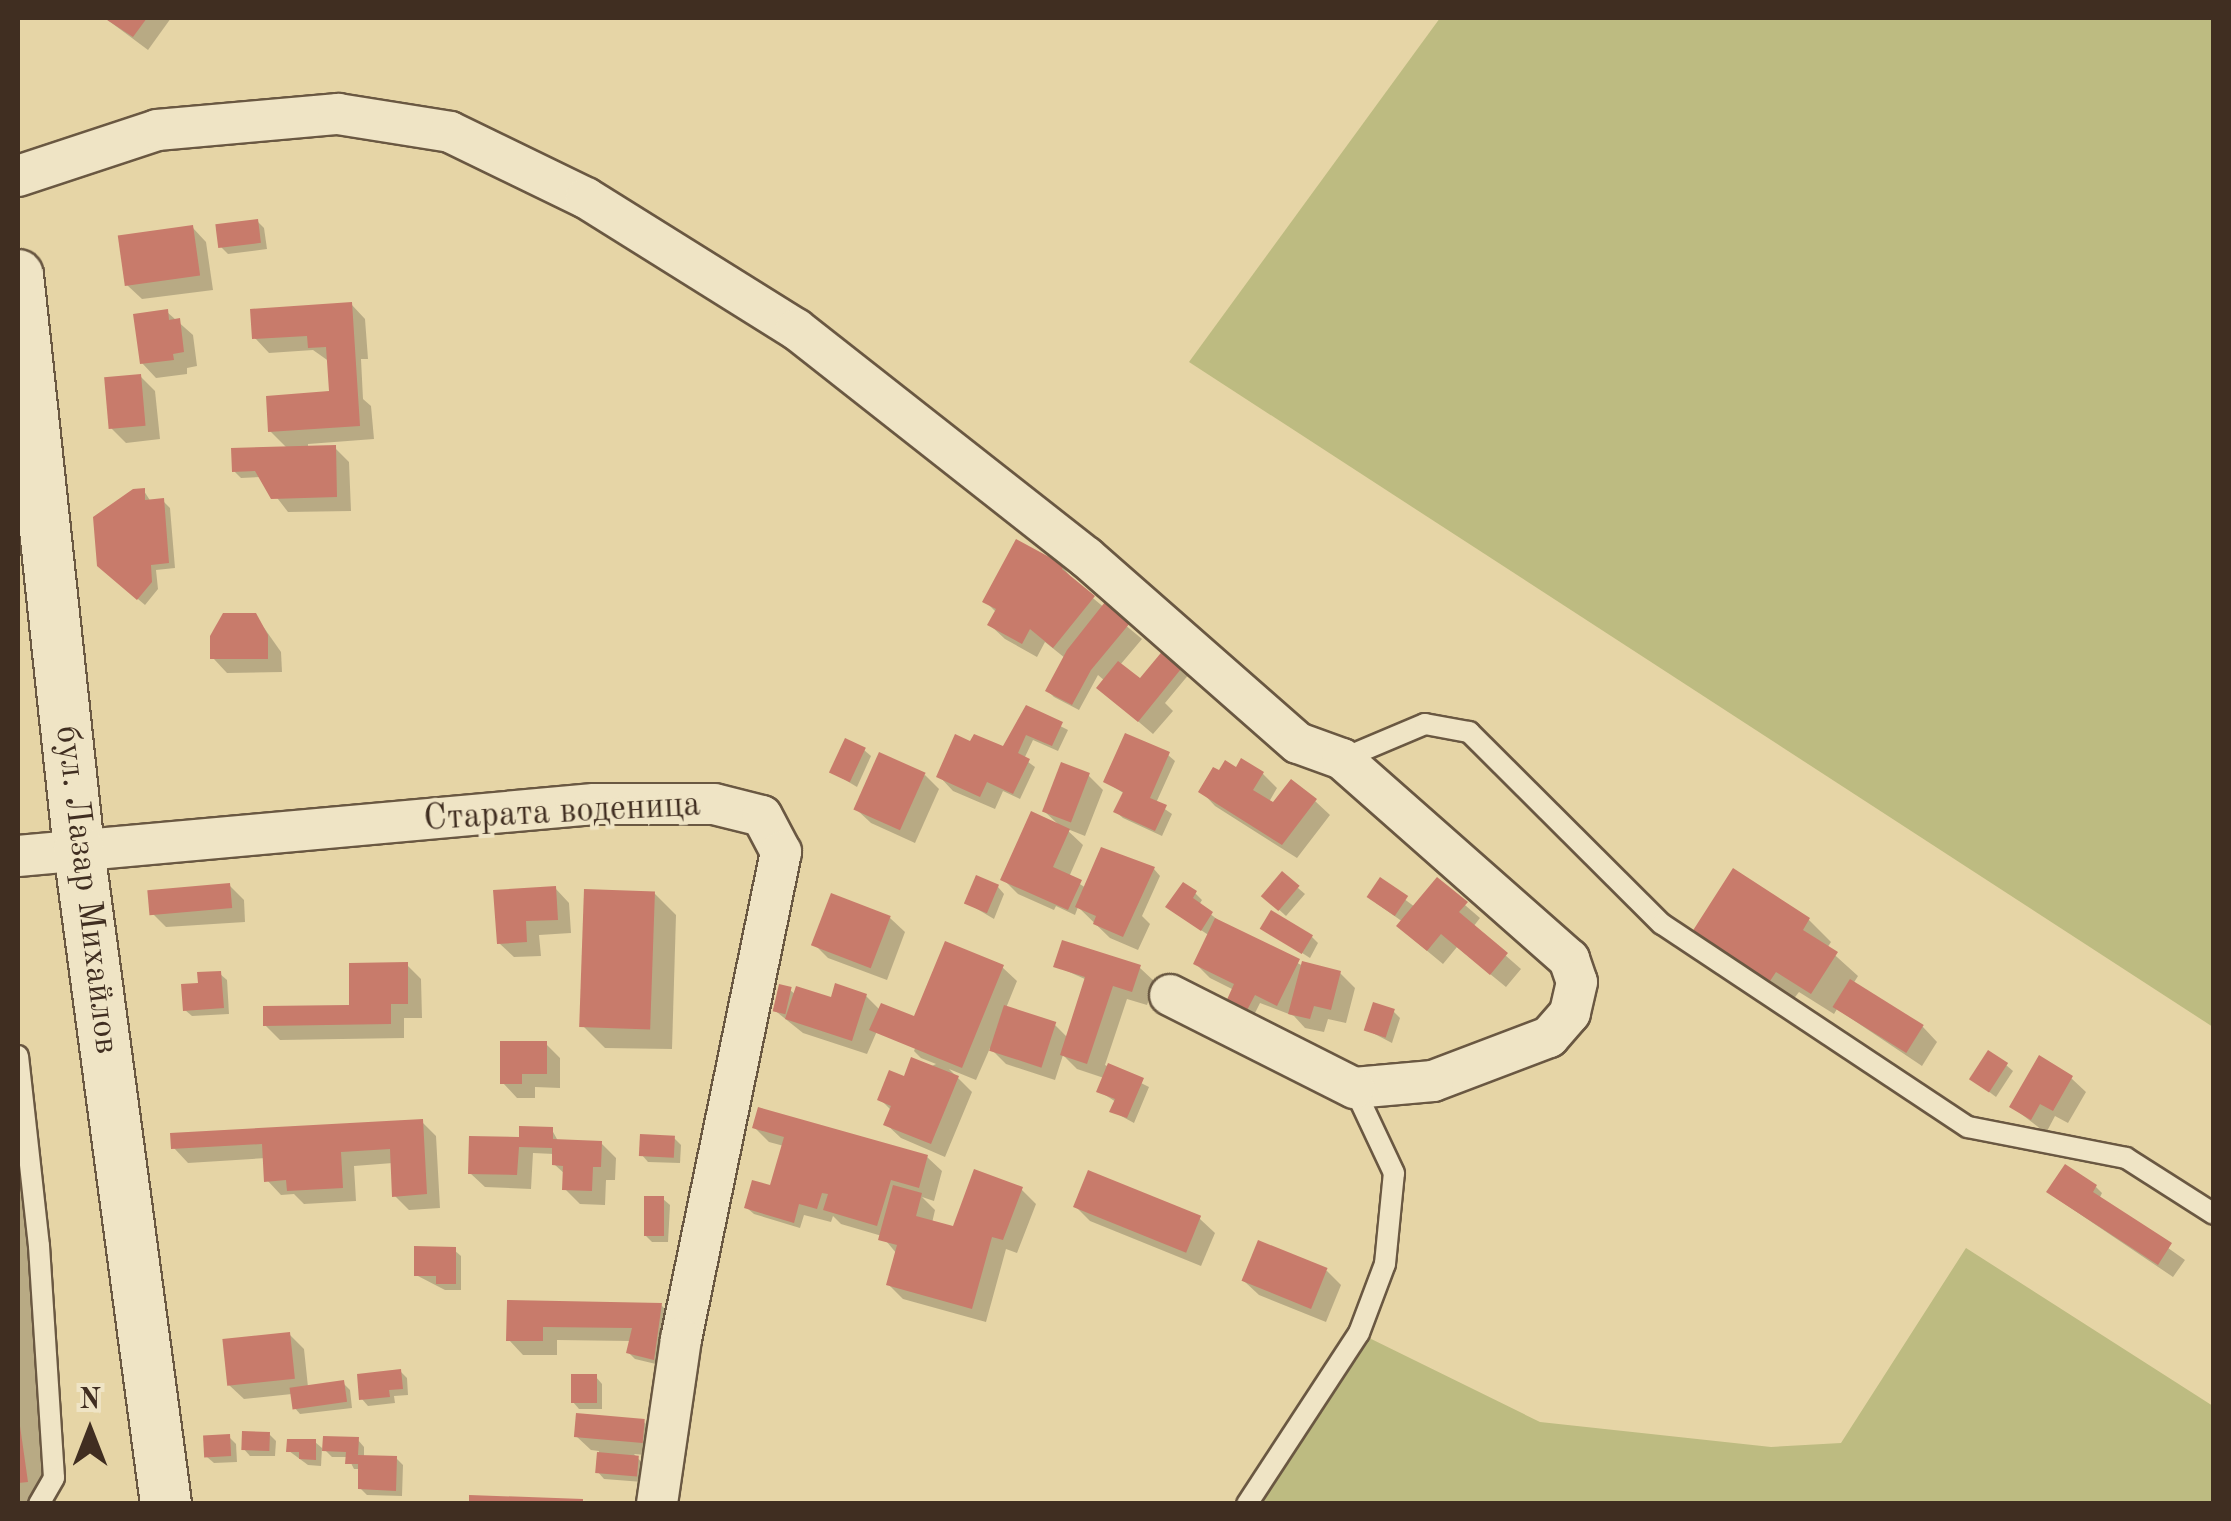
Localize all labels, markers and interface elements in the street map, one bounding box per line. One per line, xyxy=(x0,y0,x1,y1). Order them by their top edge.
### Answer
street label: бул. Лазар Михайлов xyxy=(45,723,127,1057)
street label: Старата воденица xyxy=(422,785,702,841)
north arrow xyxy=(40,1381,140,1481)
text: N xyxy=(79,1387,101,1415)

